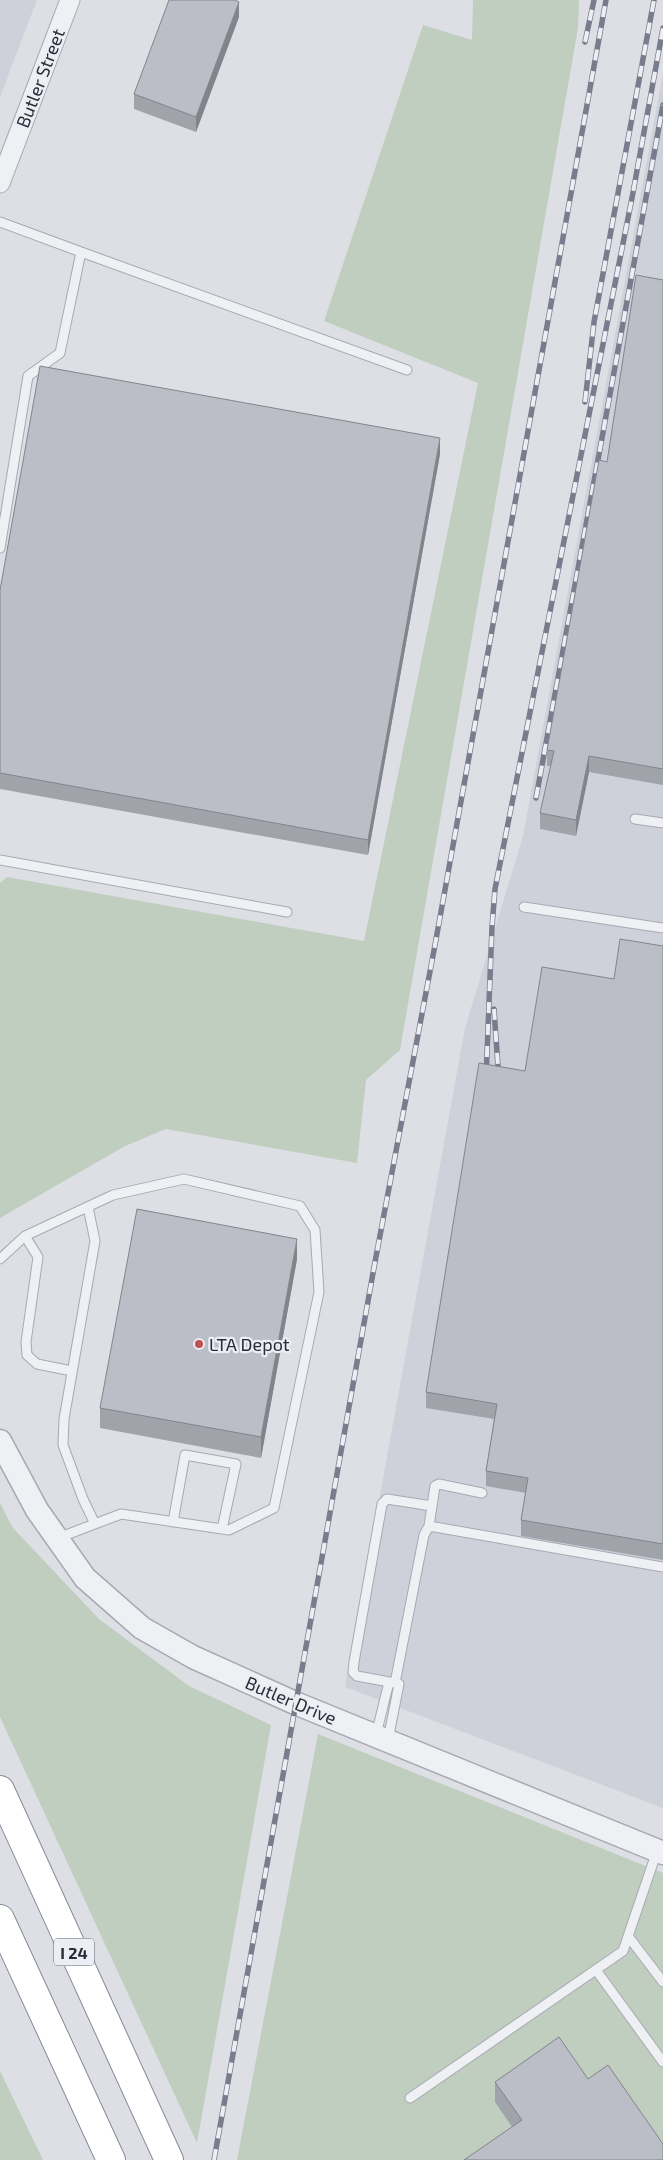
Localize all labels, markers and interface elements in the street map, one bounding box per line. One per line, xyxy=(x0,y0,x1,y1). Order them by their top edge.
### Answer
street label: Butler Street xyxy=(11,25,69,131)
place label: LTA Depot xyxy=(209,1333,290,1355)
marker: LTA Depot xyxy=(193,1338,205,1350)
street label: Butler Drive xyxy=(242,1671,340,1729)
road number: I 24 xyxy=(54,1938,94,1965)

